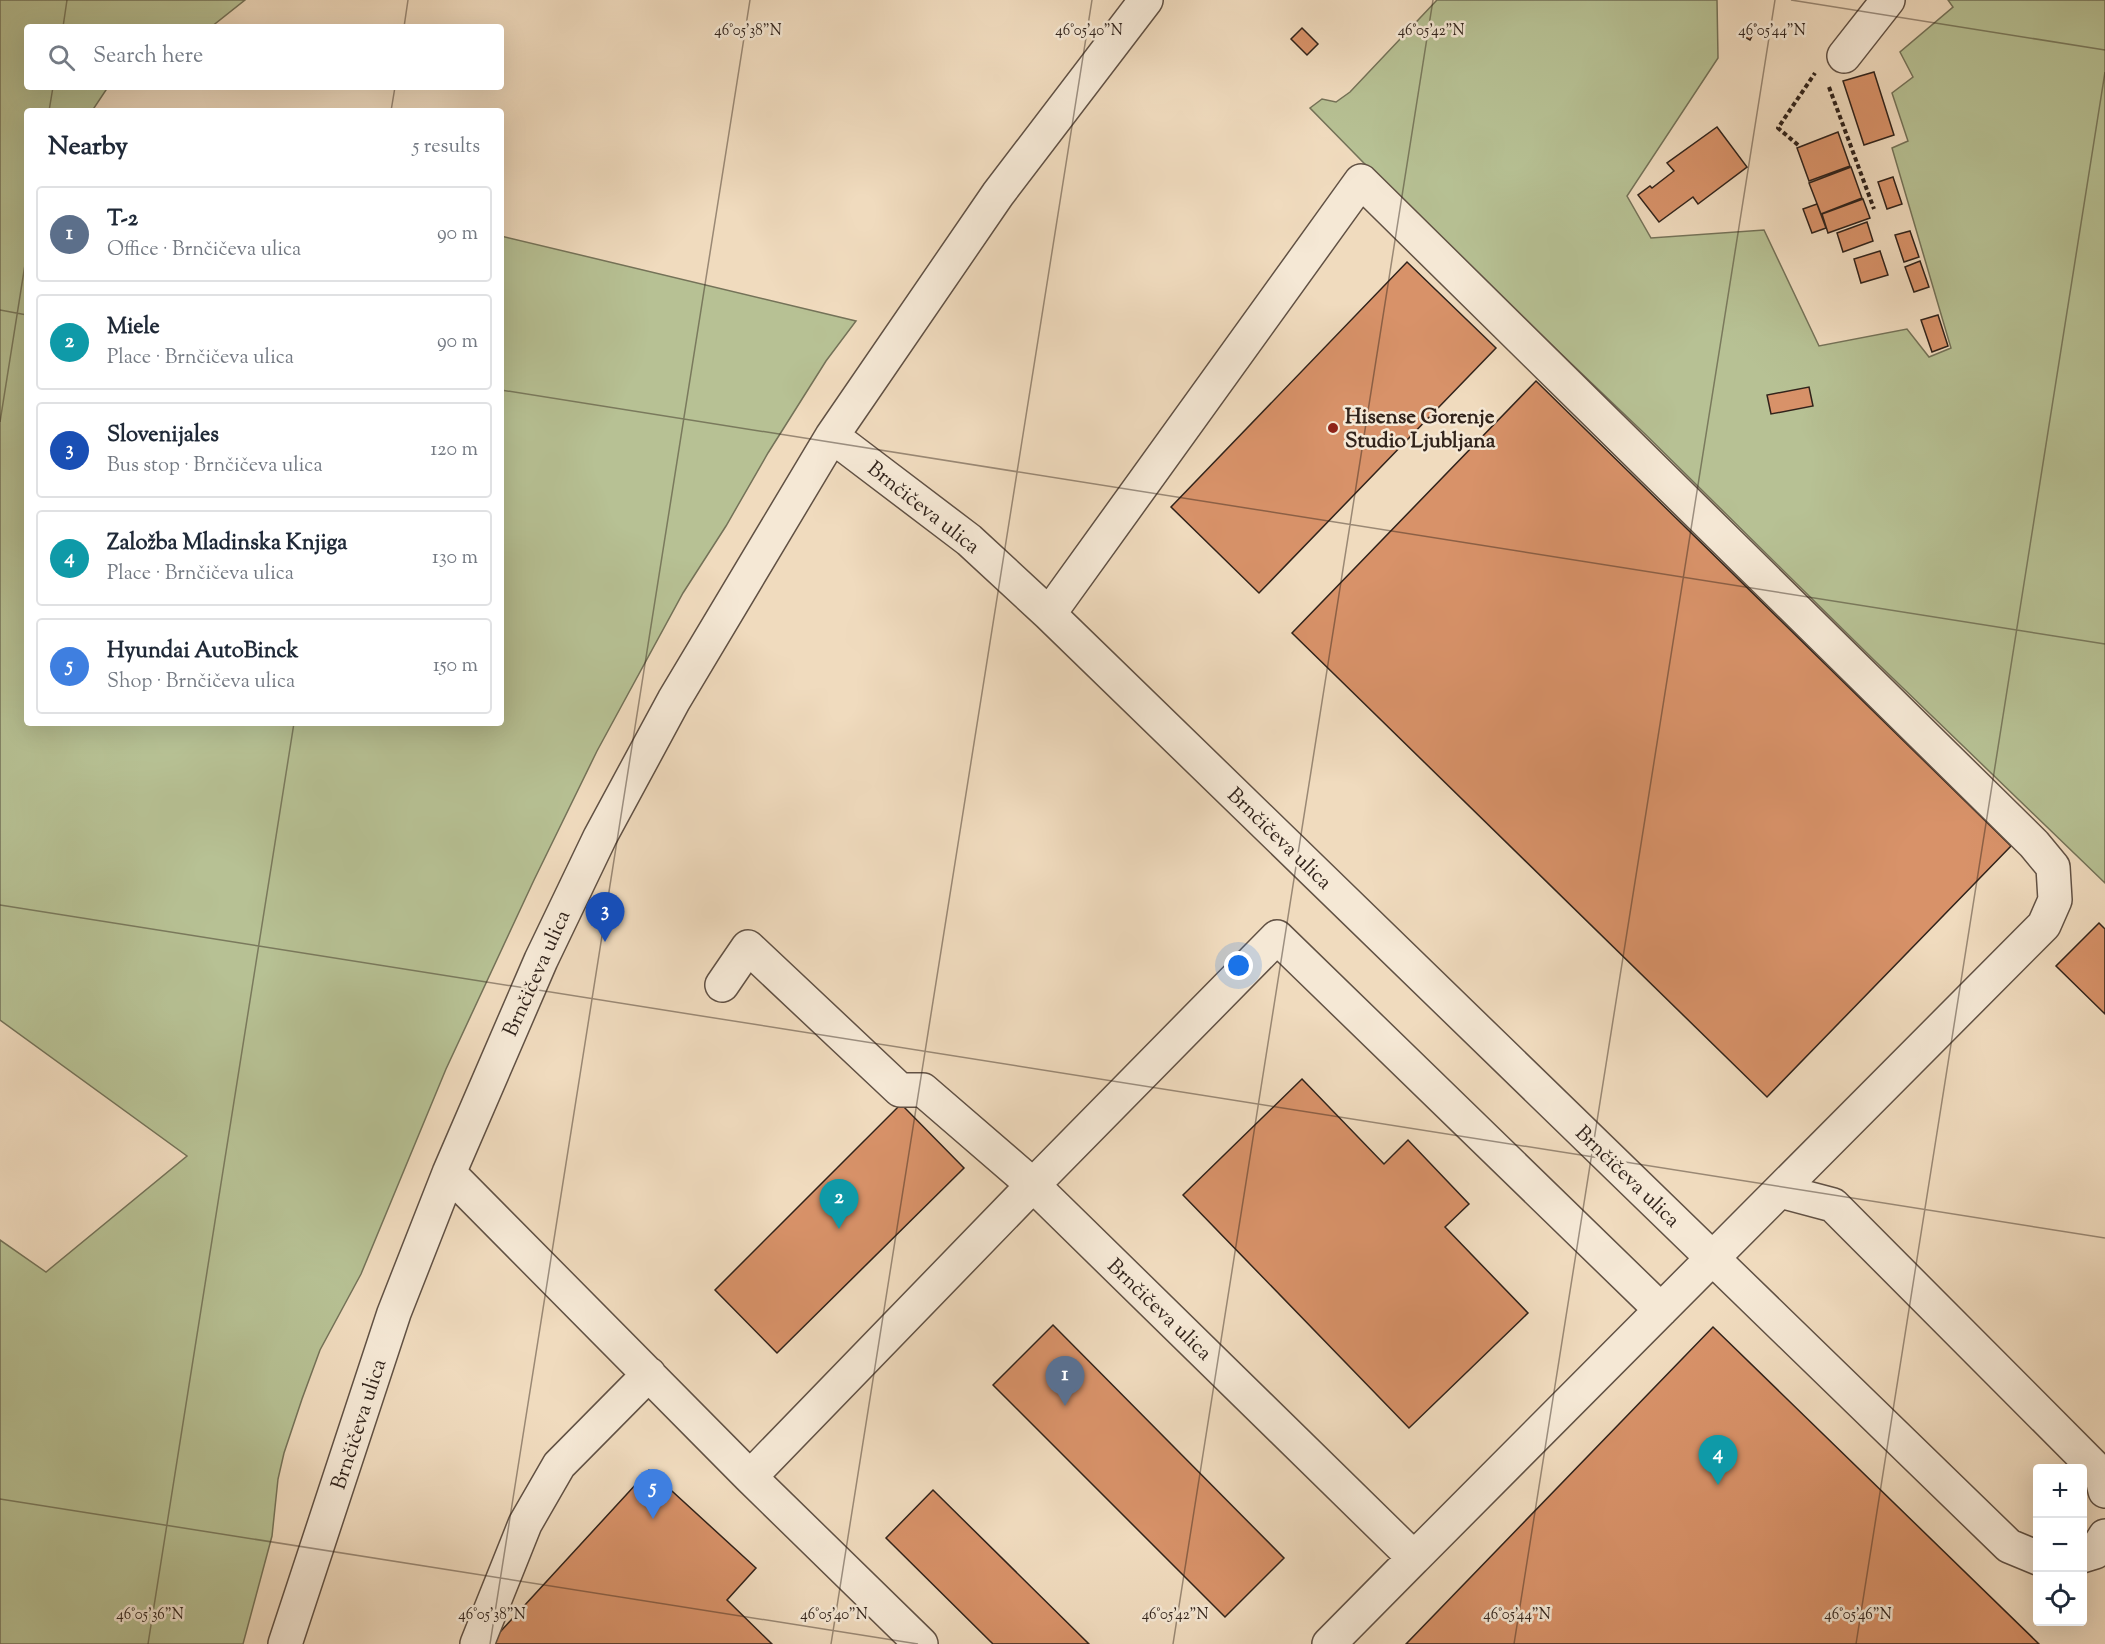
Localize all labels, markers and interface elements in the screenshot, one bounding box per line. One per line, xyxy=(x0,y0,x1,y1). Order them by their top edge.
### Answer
text: 46°05'38"N xyxy=(714,21,782,42)
text: 46°05'40"N xyxy=(1055,21,1123,42)
text: 46°05'42"N xyxy=(1398,21,1464,42)
text: 46°05'44"N xyxy=(1738,21,1806,42)
search box xyxy=(24,24,504,90)
icon: search xyxy=(45,41,78,74)
text: Search here xyxy=(93,41,203,73)
text: Nearby xyxy=(48,129,128,166)
text: 5 results xyxy=(413,133,480,162)
text: T-2 xyxy=(107,204,138,236)
text: 1 xyxy=(66,220,73,249)
text: 90 m xyxy=(437,220,478,249)
text: Office · Brnčičeva ulica xyxy=(107,236,301,265)
text: Miele xyxy=(107,312,160,344)
text: 2 xyxy=(65,328,74,357)
text: 90 m xyxy=(437,328,478,357)
text: Place · Brnčičeva ulica xyxy=(107,344,294,373)
place label: Hisense Gorenje Studio Ljubljana xyxy=(1345,403,1496,457)
text: Slovenijales xyxy=(107,420,219,452)
marker: Hisense Gorenje Studio Ljubljana xyxy=(1326,421,1340,435)
text: 3 xyxy=(65,436,74,465)
text: 120 m xyxy=(430,436,478,465)
text: Bus stop · Brnčičeva ulica xyxy=(107,452,323,481)
street label: Brnčičeva ulica xyxy=(860,455,986,562)
text: Založba Mladinska Knjiga xyxy=(107,528,347,560)
text: 4 xyxy=(64,544,75,573)
text: 130 m xyxy=(432,544,478,573)
text: Place · Brnčičeva ulica xyxy=(107,560,294,589)
text: Hyundai AutoBinck xyxy=(107,636,298,668)
text: 5 xyxy=(66,652,73,681)
text: 150 m xyxy=(433,652,478,681)
text: Shop · Brnčičeva ulica xyxy=(107,668,295,697)
street label: Brnčičeva ulica xyxy=(1219,781,1338,898)
pin: 3 xyxy=(586,892,624,942)
street label: Brnčičeva ulica xyxy=(497,905,579,1042)
your location xyxy=(1224,951,1253,980)
street label: Brnčičeva ulica xyxy=(1567,1119,1686,1236)
pin: 2 xyxy=(820,1180,858,1229)
street label: Brnčičeva ulica xyxy=(1099,1252,1218,1369)
street label: Brnčičeva ulica xyxy=(325,1355,395,1494)
pin: 1 xyxy=(1046,1356,1084,1406)
pin: 4 xyxy=(1698,1436,1738,1485)
map controls xyxy=(2033,1464,2087,1626)
button: + xyxy=(2033,1464,2087,1518)
pin: 5 xyxy=(634,1470,672,1519)
button: − xyxy=(2033,1518,2087,1572)
button: locate xyxy=(2033,1572,2087,1626)
text: 46°05'36"N xyxy=(116,1605,184,1626)
text: 46°05'38"N xyxy=(458,1605,526,1626)
text: 46°05'40"N xyxy=(800,1605,868,1626)
text: 46°05'42"N xyxy=(1142,1605,1208,1626)
text: 46°05'44"N xyxy=(1483,1605,1551,1626)
text: 46°05'46"N xyxy=(1824,1605,1892,1626)

